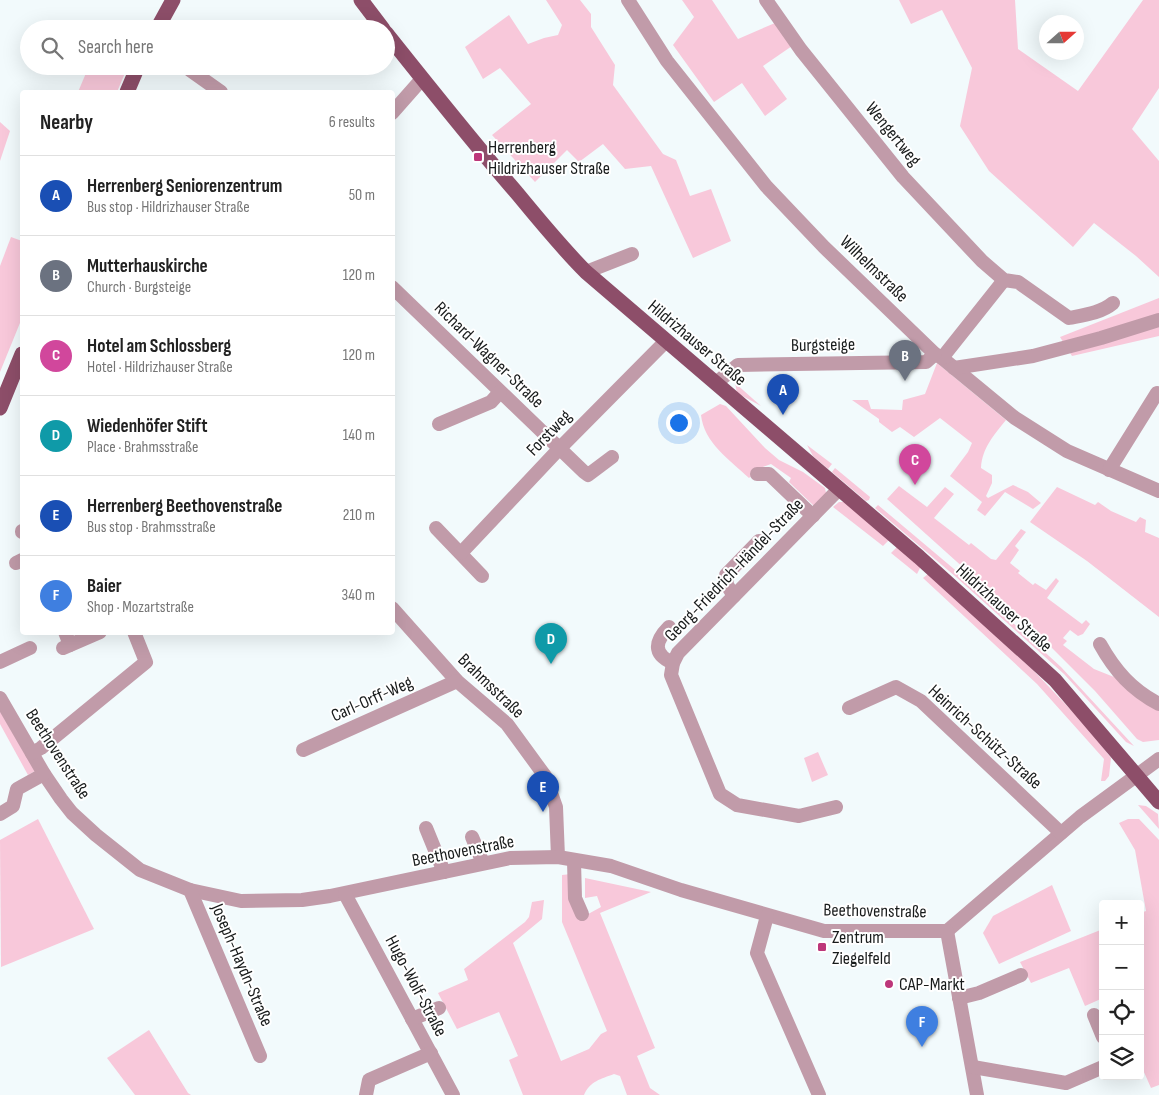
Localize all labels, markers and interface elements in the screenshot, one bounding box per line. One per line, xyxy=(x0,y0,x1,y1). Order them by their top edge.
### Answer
north arrow xyxy=(1039,15,1084,60)
search box xyxy=(20,20,395,75)
icon: search xyxy=(38,34,66,62)
text: Search here xyxy=(78,36,154,59)
street label: Wengertweg xyxy=(861,98,925,170)
text: Nearby xyxy=(40,110,93,135)
text: 6 results xyxy=(329,113,375,132)
place label: Herrenberg Hildrizhauser Straße xyxy=(488,137,610,179)
marker: Herrenberg Hildrizhauser Straße xyxy=(472,151,484,163)
text: Herrenberg Seniorenzentrum xyxy=(87,175,282,198)
text: A xyxy=(52,186,60,205)
text: 50 m xyxy=(349,186,375,205)
text: Bus stop · Hildrizhauser Straße xyxy=(87,198,250,217)
street label: Wilhelmstraße xyxy=(835,231,913,307)
text: Mutterhauskirche xyxy=(87,255,208,278)
text: B xyxy=(52,266,60,285)
text: 120 m xyxy=(343,266,375,285)
text: Church · Burgsteige xyxy=(87,278,191,297)
street label: Hildrizhauser Straße xyxy=(644,296,750,390)
street label: Richard-Wagner-Straße xyxy=(430,298,548,412)
street label: Burgsteige xyxy=(791,334,855,356)
text: Hotel am Schlossberg xyxy=(87,335,231,358)
pin: B xyxy=(889,340,921,381)
text: C xyxy=(52,346,60,365)
text: 120 m xyxy=(343,346,375,365)
text: Hotel · Hildrizhauser Straße xyxy=(87,358,233,377)
pin: A xyxy=(767,374,799,415)
street label: Forstweg xyxy=(522,406,576,460)
your location xyxy=(666,410,692,436)
text: Wiedenhöfer Stift xyxy=(87,415,207,438)
text: D xyxy=(52,426,60,445)
text: 140 m xyxy=(343,426,375,445)
text: Place · Brahmsstraße xyxy=(87,438,199,457)
pin: C xyxy=(899,444,931,485)
street label: Georg-Friedrich-Händel-Straße xyxy=(660,494,808,646)
text: Herrenberg Beethovenstraße xyxy=(87,495,282,518)
text: E xyxy=(53,506,59,525)
text: 210 m xyxy=(343,506,375,525)
text: Bus stop · Brahmsstraße xyxy=(87,518,216,537)
street label: Hildrizhauser Straße xyxy=(952,559,1056,657)
text: Baier xyxy=(87,575,122,598)
text: F xyxy=(53,586,59,605)
text: 340 m xyxy=(342,586,375,605)
text: Shop · Mozartstraße xyxy=(87,598,194,617)
pin: D xyxy=(535,623,567,664)
street label: Brahmsstraße xyxy=(454,649,528,723)
street label: Carl-Orff-Weg xyxy=(328,672,416,726)
street label: Heinrich-Schütz-Straße xyxy=(924,680,1046,794)
street label: Beethovenstraße xyxy=(21,705,95,803)
pin: E xyxy=(527,771,559,812)
street label: Beethovenstraße xyxy=(410,831,516,871)
street label: Joseph-Haydn-Straße xyxy=(206,900,277,1029)
street label: Beethovenstraße xyxy=(823,900,927,922)
map controls xyxy=(1099,900,1144,1080)
button: + xyxy=(1099,900,1144,945)
place label: Zentrum Ziegelfeld xyxy=(832,927,891,969)
street label: Hugo-Wolf-Straße xyxy=(381,932,451,1040)
marker: Zentrum Ziegelfeld xyxy=(816,941,828,953)
button: − xyxy=(1099,945,1144,990)
place label: CAP-Markt xyxy=(899,974,965,995)
marker: CAP-Markt xyxy=(883,978,895,990)
button: locate xyxy=(1099,990,1144,1035)
pin: F xyxy=(906,1006,938,1047)
button: layers xyxy=(1099,1035,1144,1080)

